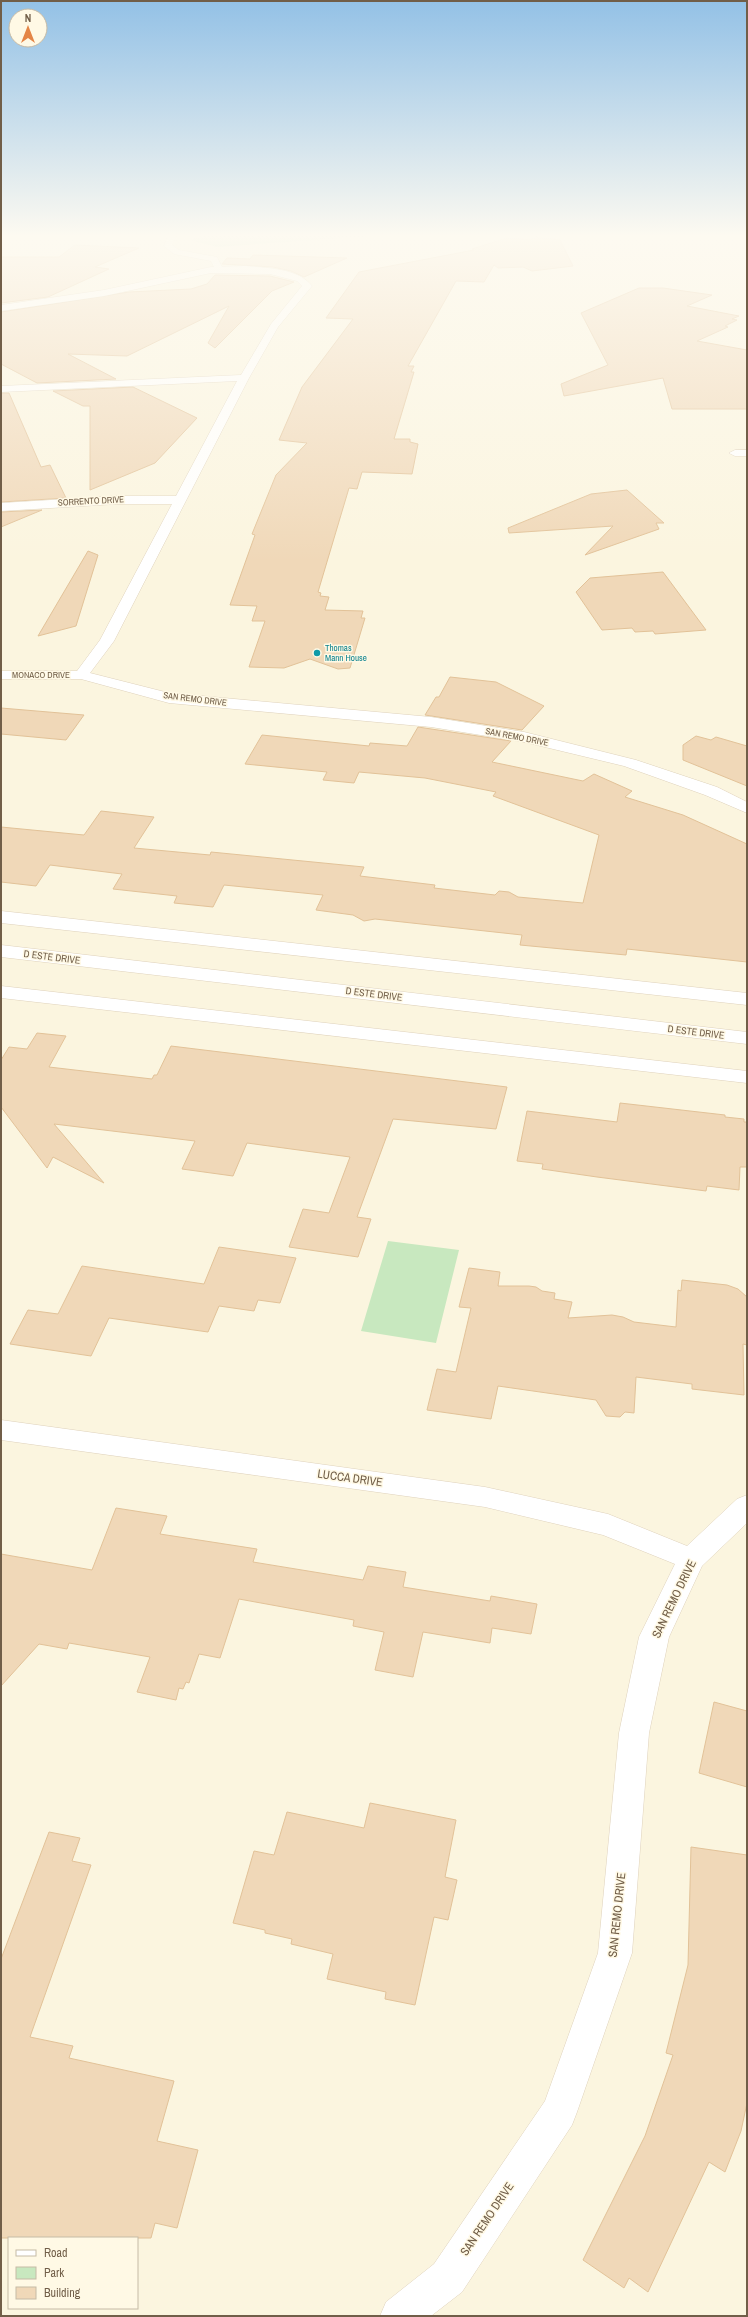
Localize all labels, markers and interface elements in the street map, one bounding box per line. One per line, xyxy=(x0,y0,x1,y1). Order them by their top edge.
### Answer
north arrow xyxy=(8,8,48,48)
text: N xyxy=(25,11,31,25)
street label: SORRENTO DRIVE xyxy=(58,493,124,509)
place label: Thomas Mann House xyxy=(325,642,367,664)
marker: Thomas Mann House xyxy=(312,648,322,658)
street label: MONACO DRIVE xyxy=(12,669,70,681)
street label: SAN REMO DRIVE xyxy=(163,689,228,709)
street label: SAN REMO DRIVE xyxy=(484,725,550,749)
street label: D ESTE DRIVE xyxy=(23,947,81,967)
street label: D ESTE DRIVE xyxy=(345,984,403,1004)
street label: D ESTE DRIVE xyxy=(667,1022,725,1042)
street label: LUCCA DRIVE xyxy=(316,1466,384,1490)
street label: SAN REMO DRIVE xyxy=(648,1557,700,1641)
street label: SAN REMO DRIVE xyxy=(605,1872,629,1958)
street label: SAN REMO DRIVE xyxy=(457,2179,517,2259)
legend xyxy=(8,2237,138,2309)
text: Road xyxy=(44,2245,68,2261)
text: Park xyxy=(44,2265,64,2281)
text: Building xyxy=(44,2285,81,2301)

